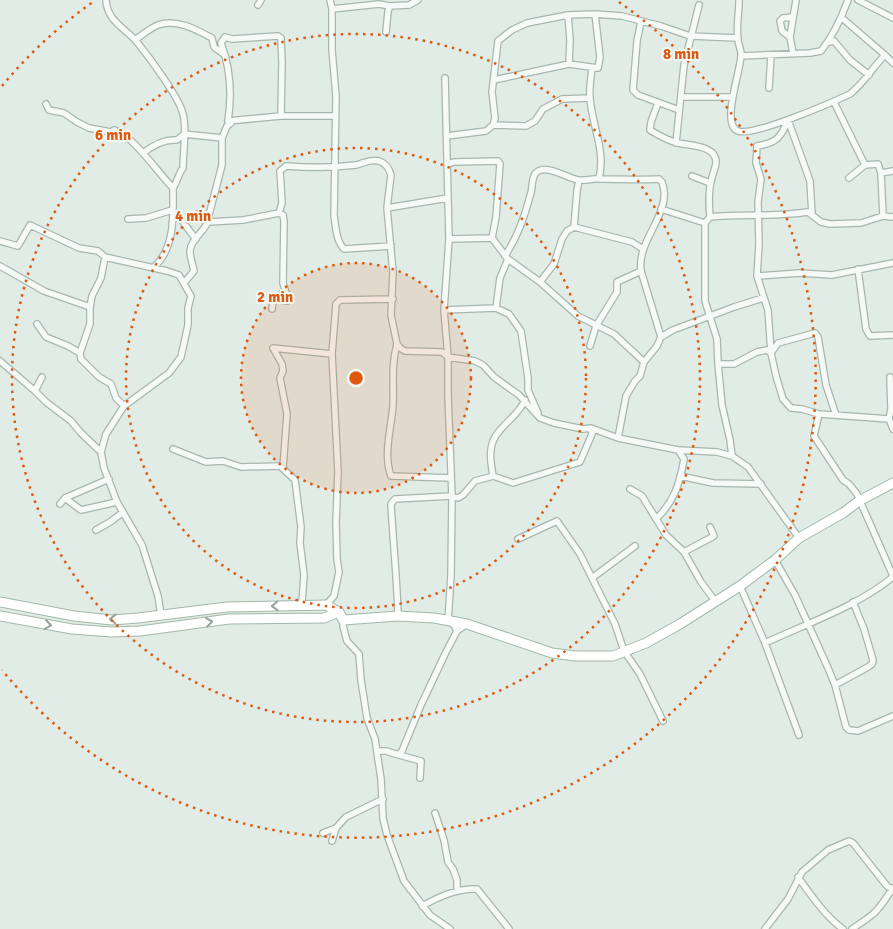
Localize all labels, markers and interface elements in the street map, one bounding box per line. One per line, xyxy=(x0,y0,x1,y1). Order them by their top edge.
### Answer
text: 8 min xyxy=(663,45,699,63)
text: 6 min xyxy=(95,126,131,144)
text: 4 min xyxy=(175,207,211,225)
text: 2 min xyxy=(257,288,293,306)
centre of rings xyxy=(347,369,365,387)
one-way arrow xyxy=(270,601,278,611)
one-way arrow xyxy=(109,614,116,624)
one-way arrow xyxy=(206,616,214,627)
one-way arrow xyxy=(43,619,52,629)

